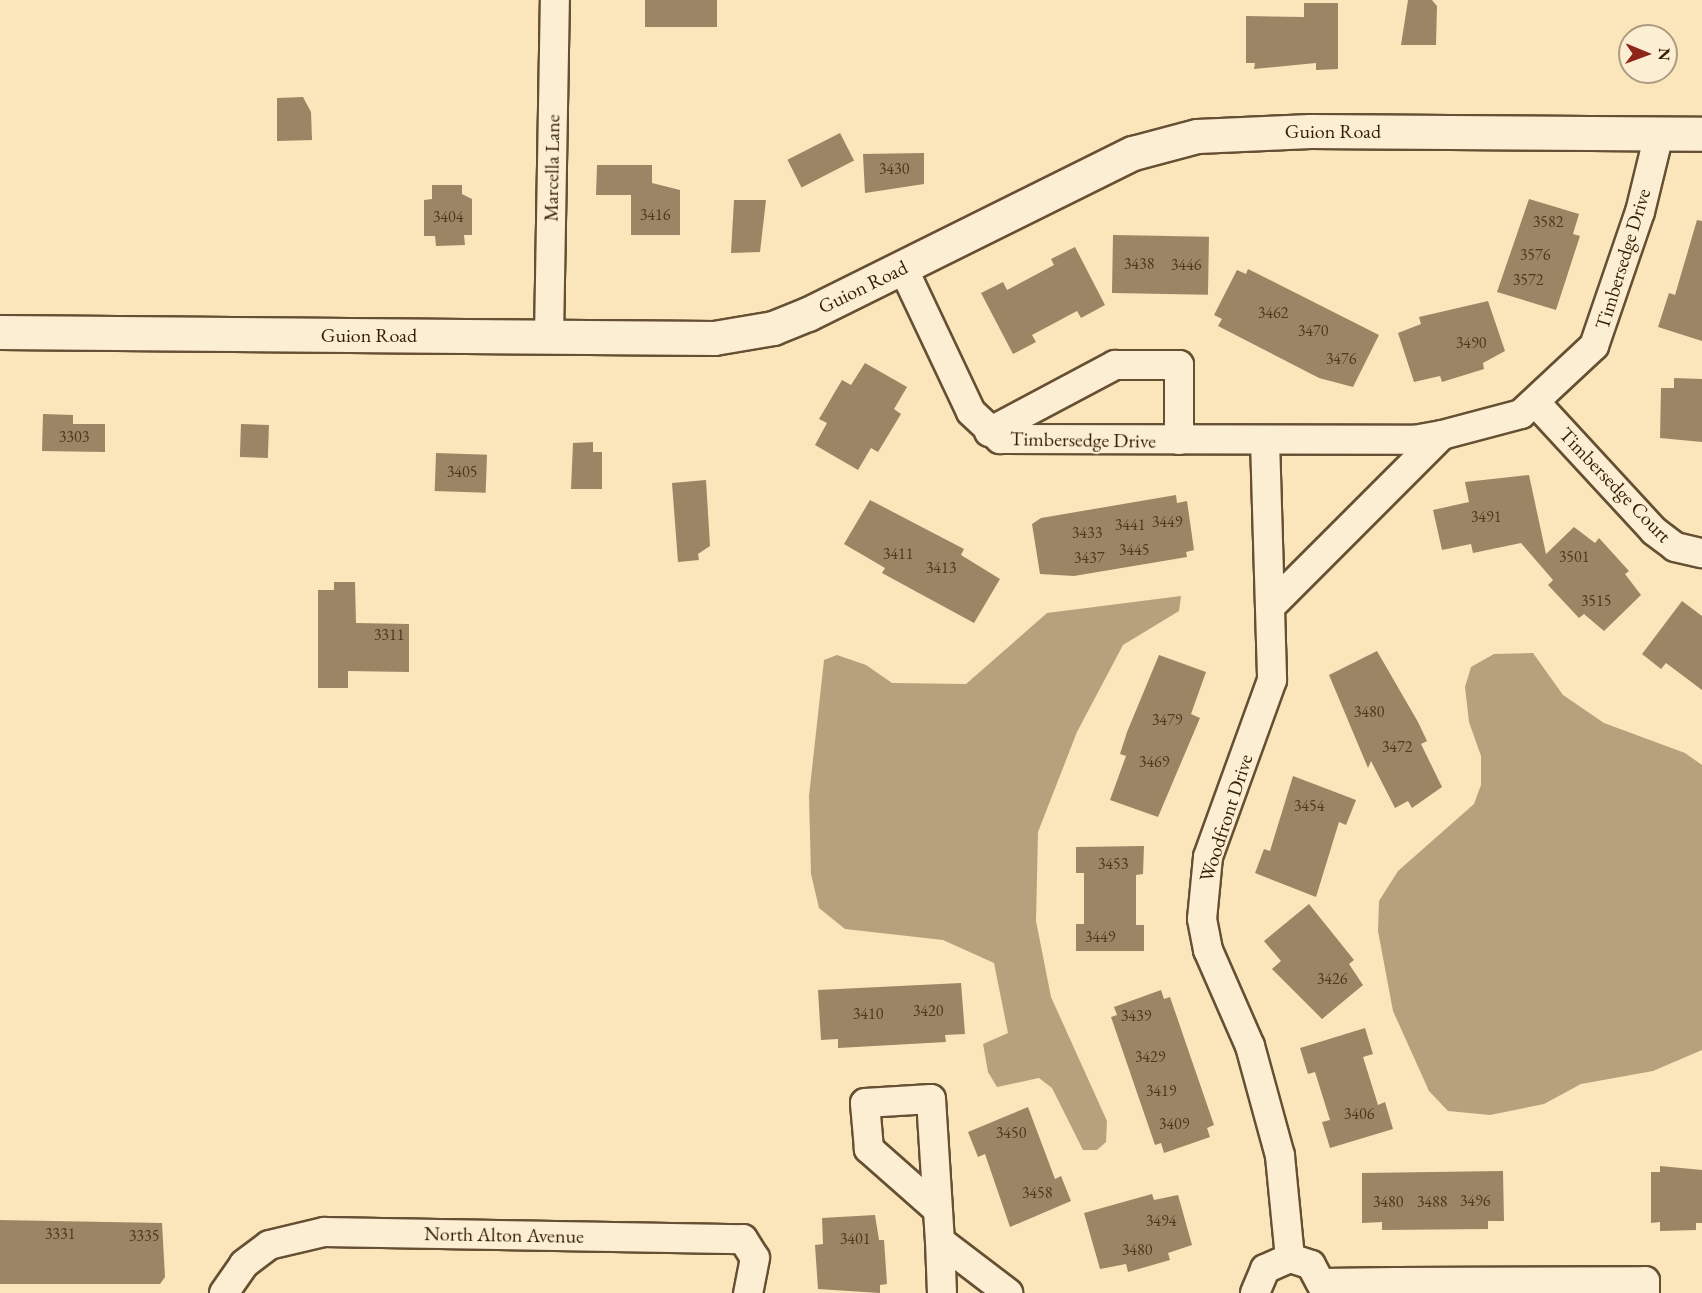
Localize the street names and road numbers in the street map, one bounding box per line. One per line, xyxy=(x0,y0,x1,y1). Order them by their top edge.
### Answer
street label: Marcella Lane xyxy=(539,114,565,222)
street label: Guion Road xyxy=(1285,119,1381,143)
street label: Timbersedge Drive xyxy=(1590,186,1656,332)
street label: Guion Road xyxy=(814,255,912,319)
street label: Guion Road xyxy=(321,323,417,347)
street label: Timbersedge Court xyxy=(1554,422,1676,548)
street label: Timbersedge Drive xyxy=(1010,427,1156,453)
street label: Woodfront Drive xyxy=(1194,751,1258,885)
street label: North Alton Avenue xyxy=(424,1222,584,1248)

